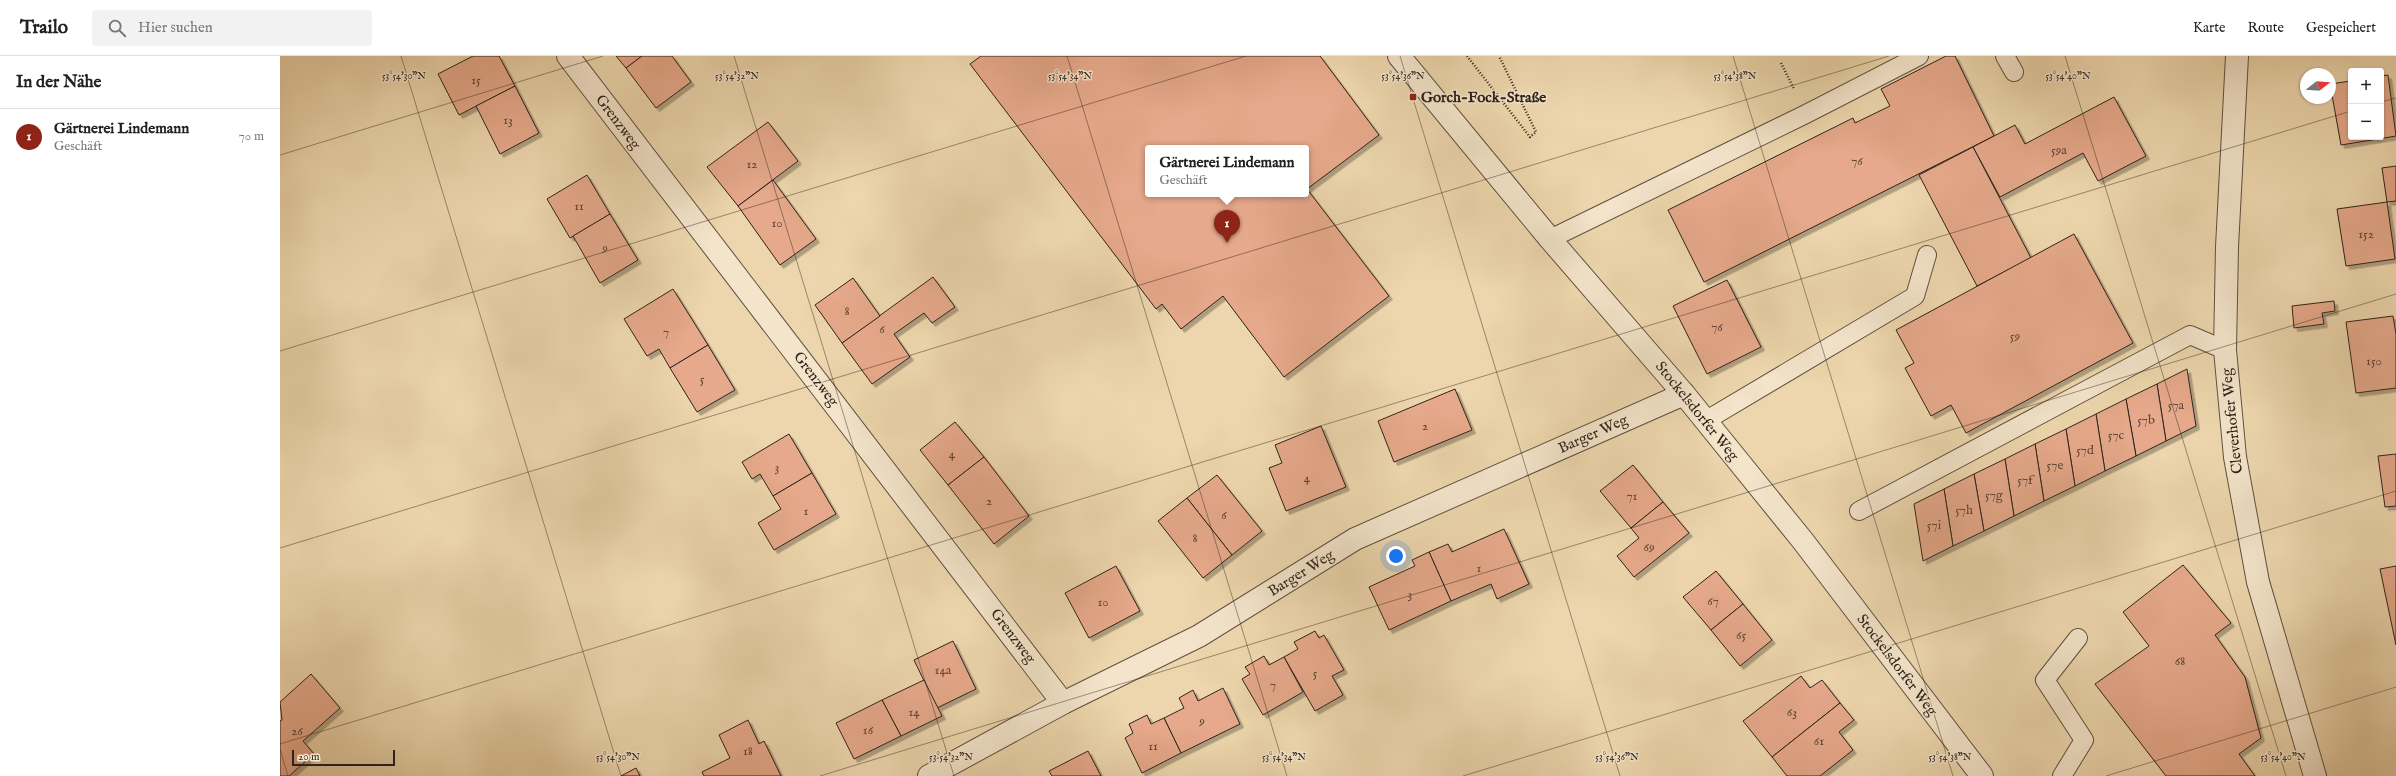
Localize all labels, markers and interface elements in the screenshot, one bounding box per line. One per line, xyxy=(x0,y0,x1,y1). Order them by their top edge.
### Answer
search box xyxy=(92,10,372,46)
text: Trailo xyxy=(20,16,68,40)
icon: search xyxy=(106,17,128,39)
text: Hier suchen xyxy=(138,18,213,37)
text: Karte xyxy=(2193,19,2225,37)
text: Route xyxy=(2247,19,2284,37)
text: Gespeichert xyxy=(2306,19,2376,37)
north arrow xyxy=(2300,68,2336,104)
map controls xyxy=(2348,68,2384,140)
button: + xyxy=(2348,68,2384,104)
text: 53°54'30"N xyxy=(382,70,426,83)
text: 53°54'32"N xyxy=(715,70,759,83)
text: 53°54'34"N xyxy=(1048,70,1092,83)
text: 53°54'36"N xyxy=(1381,70,1425,83)
text: 53°54'38"N xyxy=(1713,70,1757,83)
text: 53°54'40"N xyxy=(2045,70,2091,83)
text: In der Nähe xyxy=(16,72,101,93)
house number: 15 xyxy=(471,72,481,89)
place label: Gorch-Fock-Straße xyxy=(1421,88,1546,107)
street label: Grenzweg xyxy=(591,91,645,154)
marker: Gorch-Fock-Straße xyxy=(1408,92,1418,102)
button: − xyxy=(2348,104,2384,140)
house number: 13 xyxy=(503,112,513,129)
text: Gärtnerei Lindemann xyxy=(54,119,189,138)
text: 1 xyxy=(27,128,31,145)
text: 70 m xyxy=(239,128,264,145)
text: Geschäft xyxy=(54,138,102,155)
house number: 59a xyxy=(2051,142,2067,159)
popup xyxy=(1145,145,1309,197)
text: Gärtnerei Lindemann xyxy=(1159,153,1295,172)
house number: 76 xyxy=(1851,153,1863,170)
house number: 12 xyxy=(747,156,757,173)
text: Geschäft xyxy=(1159,172,1208,189)
house number: 11 xyxy=(574,198,584,215)
pin: 1 xyxy=(1214,210,1240,243)
house number: 10 xyxy=(771,215,783,232)
house number: 152 xyxy=(2358,226,2374,243)
house number: 9 xyxy=(601,240,608,257)
house number: 8 xyxy=(844,303,850,320)
house number: 76 xyxy=(1711,319,1723,336)
house number: 6 xyxy=(879,321,885,338)
house number: 7 xyxy=(663,324,669,341)
house number: 59 xyxy=(2010,328,2021,345)
street label: Grenzweg xyxy=(789,348,843,411)
house number: 150 xyxy=(2366,353,2382,370)
street label: Stockelsdorfer Weg xyxy=(1651,357,1744,465)
street label: Cleverhofer Weg xyxy=(2217,366,2247,475)
house number: 5 xyxy=(700,371,705,388)
house number: 57a xyxy=(2168,397,2185,414)
street label: Barger Weg xyxy=(1555,410,1632,458)
house number: 57b xyxy=(2137,412,2155,429)
house number: 2 xyxy=(1422,418,1428,435)
house number: 57c xyxy=(2108,427,2125,444)
house number: 57d xyxy=(2076,442,2094,459)
house number: 4 xyxy=(949,446,956,463)
house number: 57e xyxy=(2047,457,2063,474)
house number: 3 xyxy=(775,459,780,476)
house number: 4 xyxy=(1304,470,1311,487)
house number: 57f xyxy=(2017,472,2035,489)
house number: 57g xyxy=(1985,487,2004,504)
house number: 71 xyxy=(1627,488,1638,505)
house number: 2 xyxy=(986,493,992,510)
house number: 57h xyxy=(1955,502,1973,519)
house number: 1 xyxy=(804,503,809,520)
house number: 6 xyxy=(1221,507,1227,524)
house number: 57i xyxy=(1927,517,1942,534)
house number: 8 xyxy=(1192,530,1198,547)
house number: 69 xyxy=(1643,539,1655,556)
street label: Barger Weg xyxy=(1264,545,1338,601)
your location xyxy=(1386,546,1406,566)
house number: 1 xyxy=(1477,560,1482,577)
house number: 3 xyxy=(1408,586,1413,603)
house number: 67 xyxy=(1707,593,1719,610)
house number: 10 xyxy=(1097,594,1109,611)
street label: Grenzweg xyxy=(986,605,1040,668)
street label: Stockelsdorfer Weg xyxy=(1852,610,1942,720)
house number: 65 xyxy=(1736,627,1746,644)
house number: 68 xyxy=(2175,653,2185,670)
house number: 14a xyxy=(935,662,952,679)
house number: 5 xyxy=(1313,665,1318,682)
house number: 7 xyxy=(1270,677,1276,694)
house number: 14 xyxy=(908,704,920,721)
house number: 63 xyxy=(1787,704,1797,721)
house number: 9 xyxy=(1198,713,1205,730)
house number: 16 xyxy=(863,722,874,739)
house number: 26 xyxy=(291,723,303,740)
house number: 61 xyxy=(1814,733,1824,750)
house number: 11 xyxy=(1148,738,1158,755)
house number: 18 xyxy=(743,743,753,760)
scale bar xyxy=(292,748,395,767)
text: 20 m xyxy=(298,750,319,764)
text: 53°54'30"N xyxy=(596,751,640,764)
text: 53°54'32"N xyxy=(929,751,973,764)
text: 53°54'34"N xyxy=(1262,751,1306,764)
text: 53°54'36"N xyxy=(1595,751,1639,764)
text: 53°54'38"N xyxy=(1928,751,1972,764)
text: 53°54'40"N xyxy=(2260,751,2306,764)

